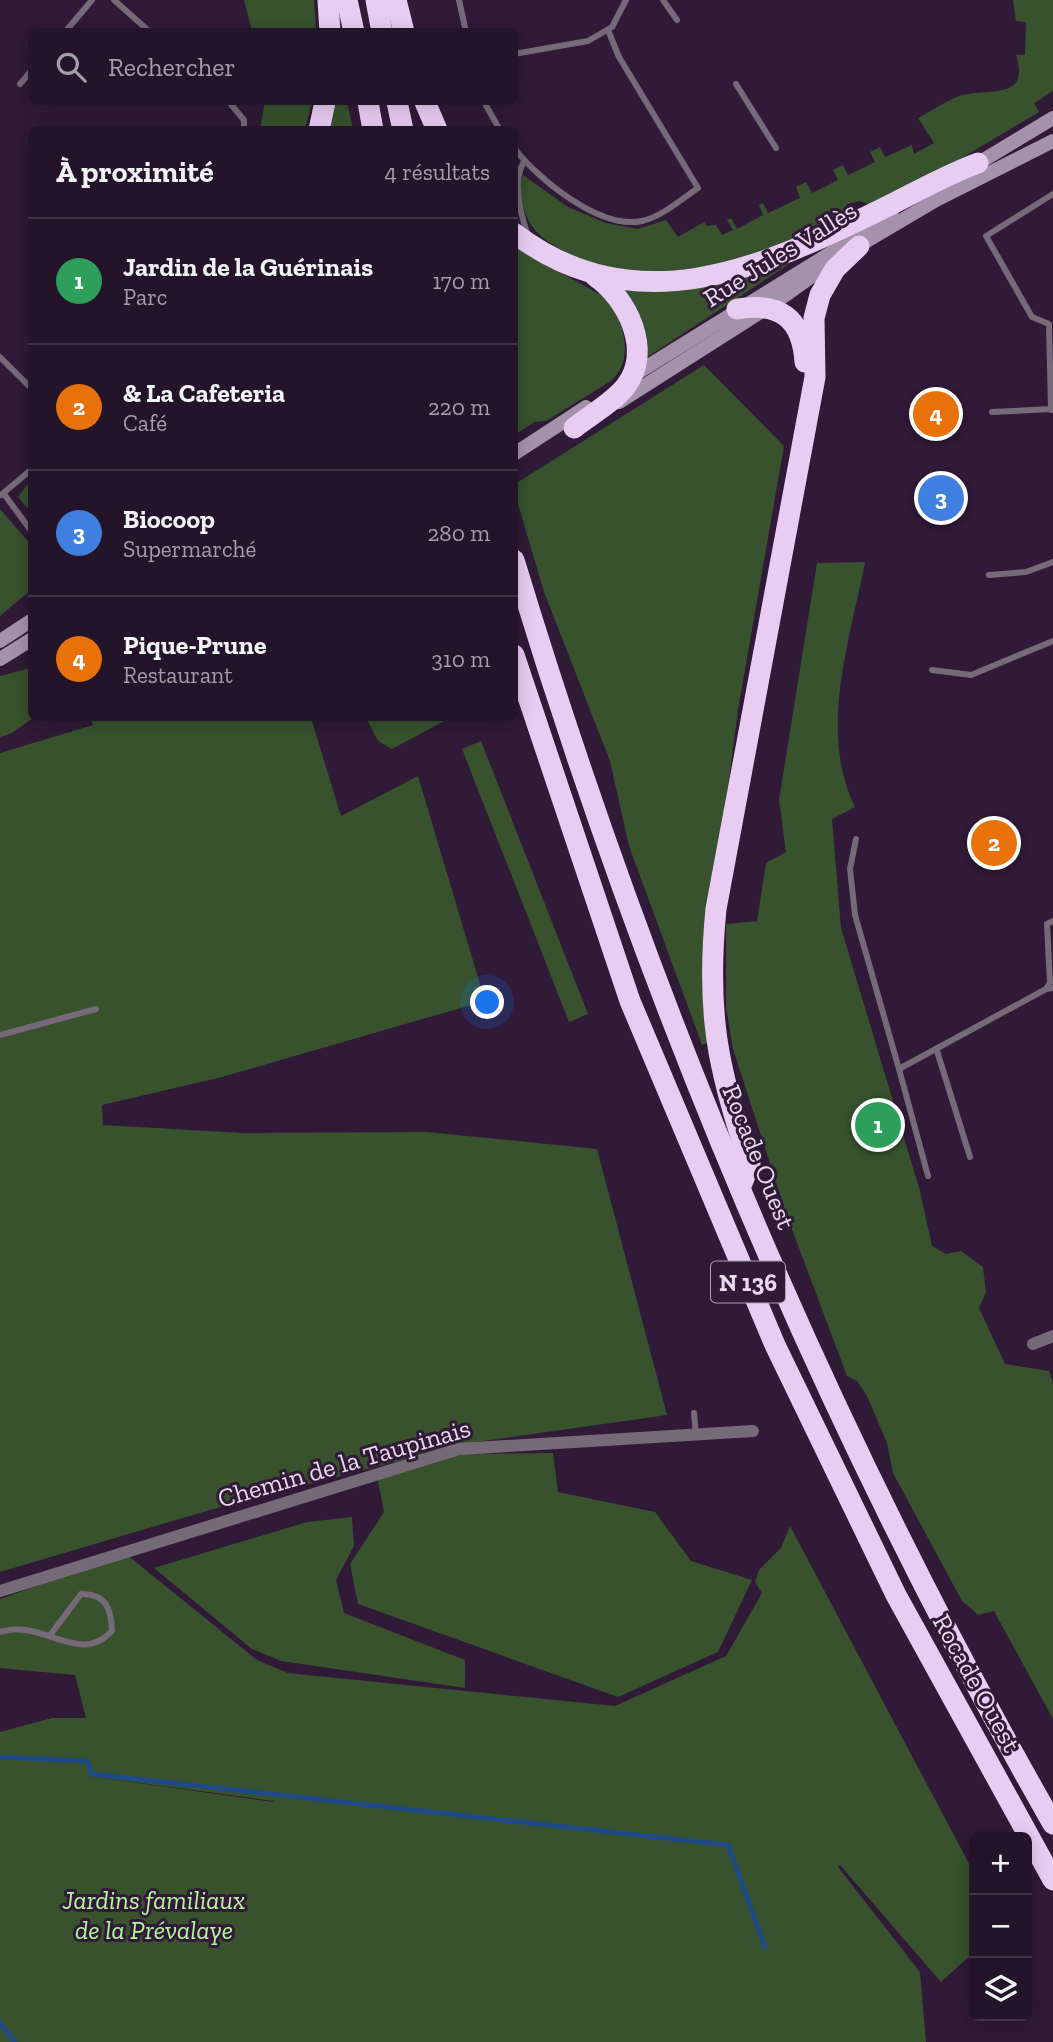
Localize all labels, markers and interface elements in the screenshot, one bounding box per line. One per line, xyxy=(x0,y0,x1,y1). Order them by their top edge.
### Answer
search box xyxy=(28,28,518,105)
icon: search xyxy=(52,48,90,86)
text: Rechercher xyxy=(108,51,235,83)
text: À proximité xyxy=(56,154,214,190)
text: 4 résultats xyxy=(385,158,490,186)
street label: Rue Jules Vallès xyxy=(697,194,863,314)
text: Jardin de la Guérinais xyxy=(123,251,373,283)
text: 1 xyxy=(74,267,84,295)
text: 170 m xyxy=(432,267,490,295)
text: Parc xyxy=(123,283,167,311)
text: & La Cafeteria xyxy=(123,377,285,409)
pin: 4 xyxy=(913,388,959,440)
text: 2 xyxy=(73,393,85,421)
text: 220 m xyxy=(428,393,490,421)
text: Café xyxy=(123,409,167,437)
pin: 3 xyxy=(918,472,964,524)
text: Biocoop xyxy=(123,503,215,535)
text: 3 xyxy=(73,519,85,547)
text: 280 m xyxy=(427,519,490,547)
text: Supermarché xyxy=(123,535,256,563)
text: Pique-Prune xyxy=(123,629,266,661)
text: 4 xyxy=(72,645,86,673)
text: 310 m xyxy=(432,645,490,673)
text: Restaurant xyxy=(123,661,233,689)
pin: 2 xyxy=(971,817,1017,869)
your location xyxy=(470,985,504,1019)
street label: Rocade Ouest xyxy=(716,1080,803,1234)
pin: 1 xyxy=(855,1099,901,1151)
road number: N 136 xyxy=(711,1262,785,1302)
street label: Chemin de la Taupinais xyxy=(214,1412,474,1514)
street label: Rocade Ouest xyxy=(926,1608,1028,1758)
map controls xyxy=(969,1832,1032,2021)
button: + xyxy=(969,1832,1032,1895)
park label: Jardins familiaux de la Prévalaye xyxy=(62,1884,245,1946)
button: − xyxy=(969,1895,1032,1958)
button: layers xyxy=(969,1958,1032,2021)

